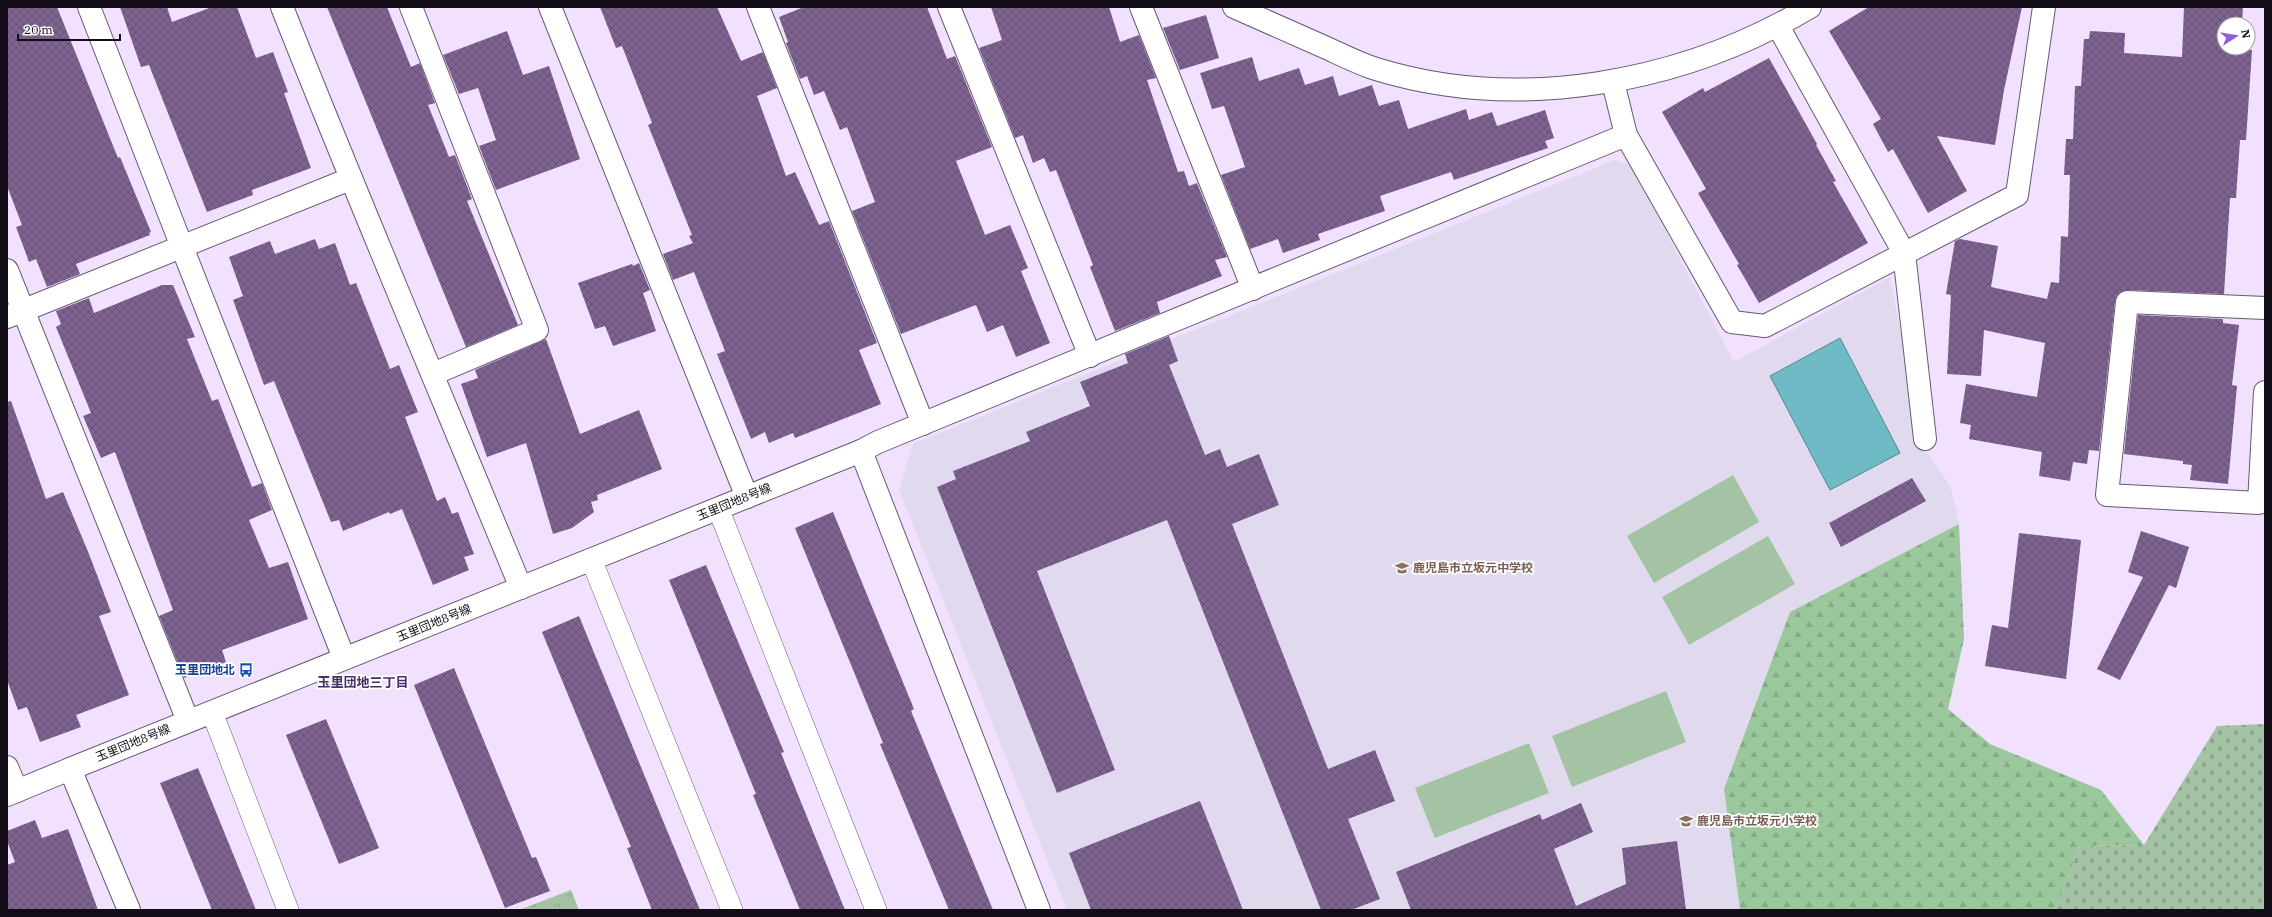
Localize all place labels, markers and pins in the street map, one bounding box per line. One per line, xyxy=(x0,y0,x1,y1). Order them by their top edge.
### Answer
school or university icon: 鹿児島市立坂元中学校 xyxy=(1394,560,1410,576)
place label: 鹿児島市立坂元中学校 xyxy=(1413,560,1533,575)
place label: 玉里団地北 xyxy=(175,662,235,677)
bus stop icon: 玉里団地北 xyxy=(238,662,254,678)
school or university icon: 鹿児島市立坂元小学校 xyxy=(1678,813,1694,829)
place label: 鹿児島市立坂元小学校 xyxy=(1697,813,1817,828)

